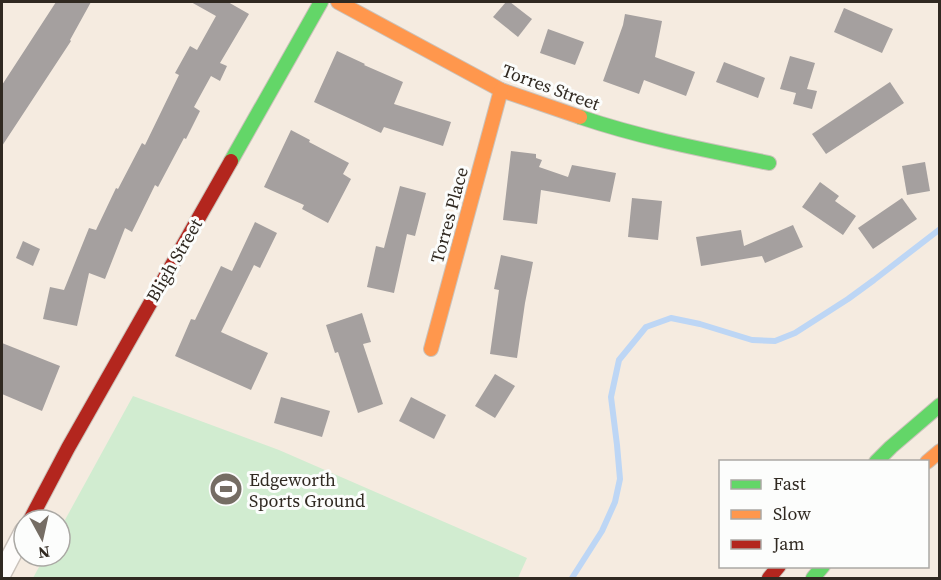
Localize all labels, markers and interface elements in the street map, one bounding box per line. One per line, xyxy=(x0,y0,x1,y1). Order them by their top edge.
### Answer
street label: Torres Street xyxy=(499,58,603,116)
street label: Torres Place xyxy=(424,164,474,266)
street label: Bligh Street xyxy=(140,214,208,306)
legend xyxy=(719,460,929,568)
place label: Edgeworth Sports Ground xyxy=(249,467,365,513)
sports icon: Edgeworth Sports Ground xyxy=(208,471,244,507)
text: Fast xyxy=(773,471,806,496)
text: Slow xyxy=(773,501,811,526)
north arrow xyxy=(12,508,72,568)
text: Jam xyxy=(772,531,805,556)
text: N xyxy=(36,541,51,565)

